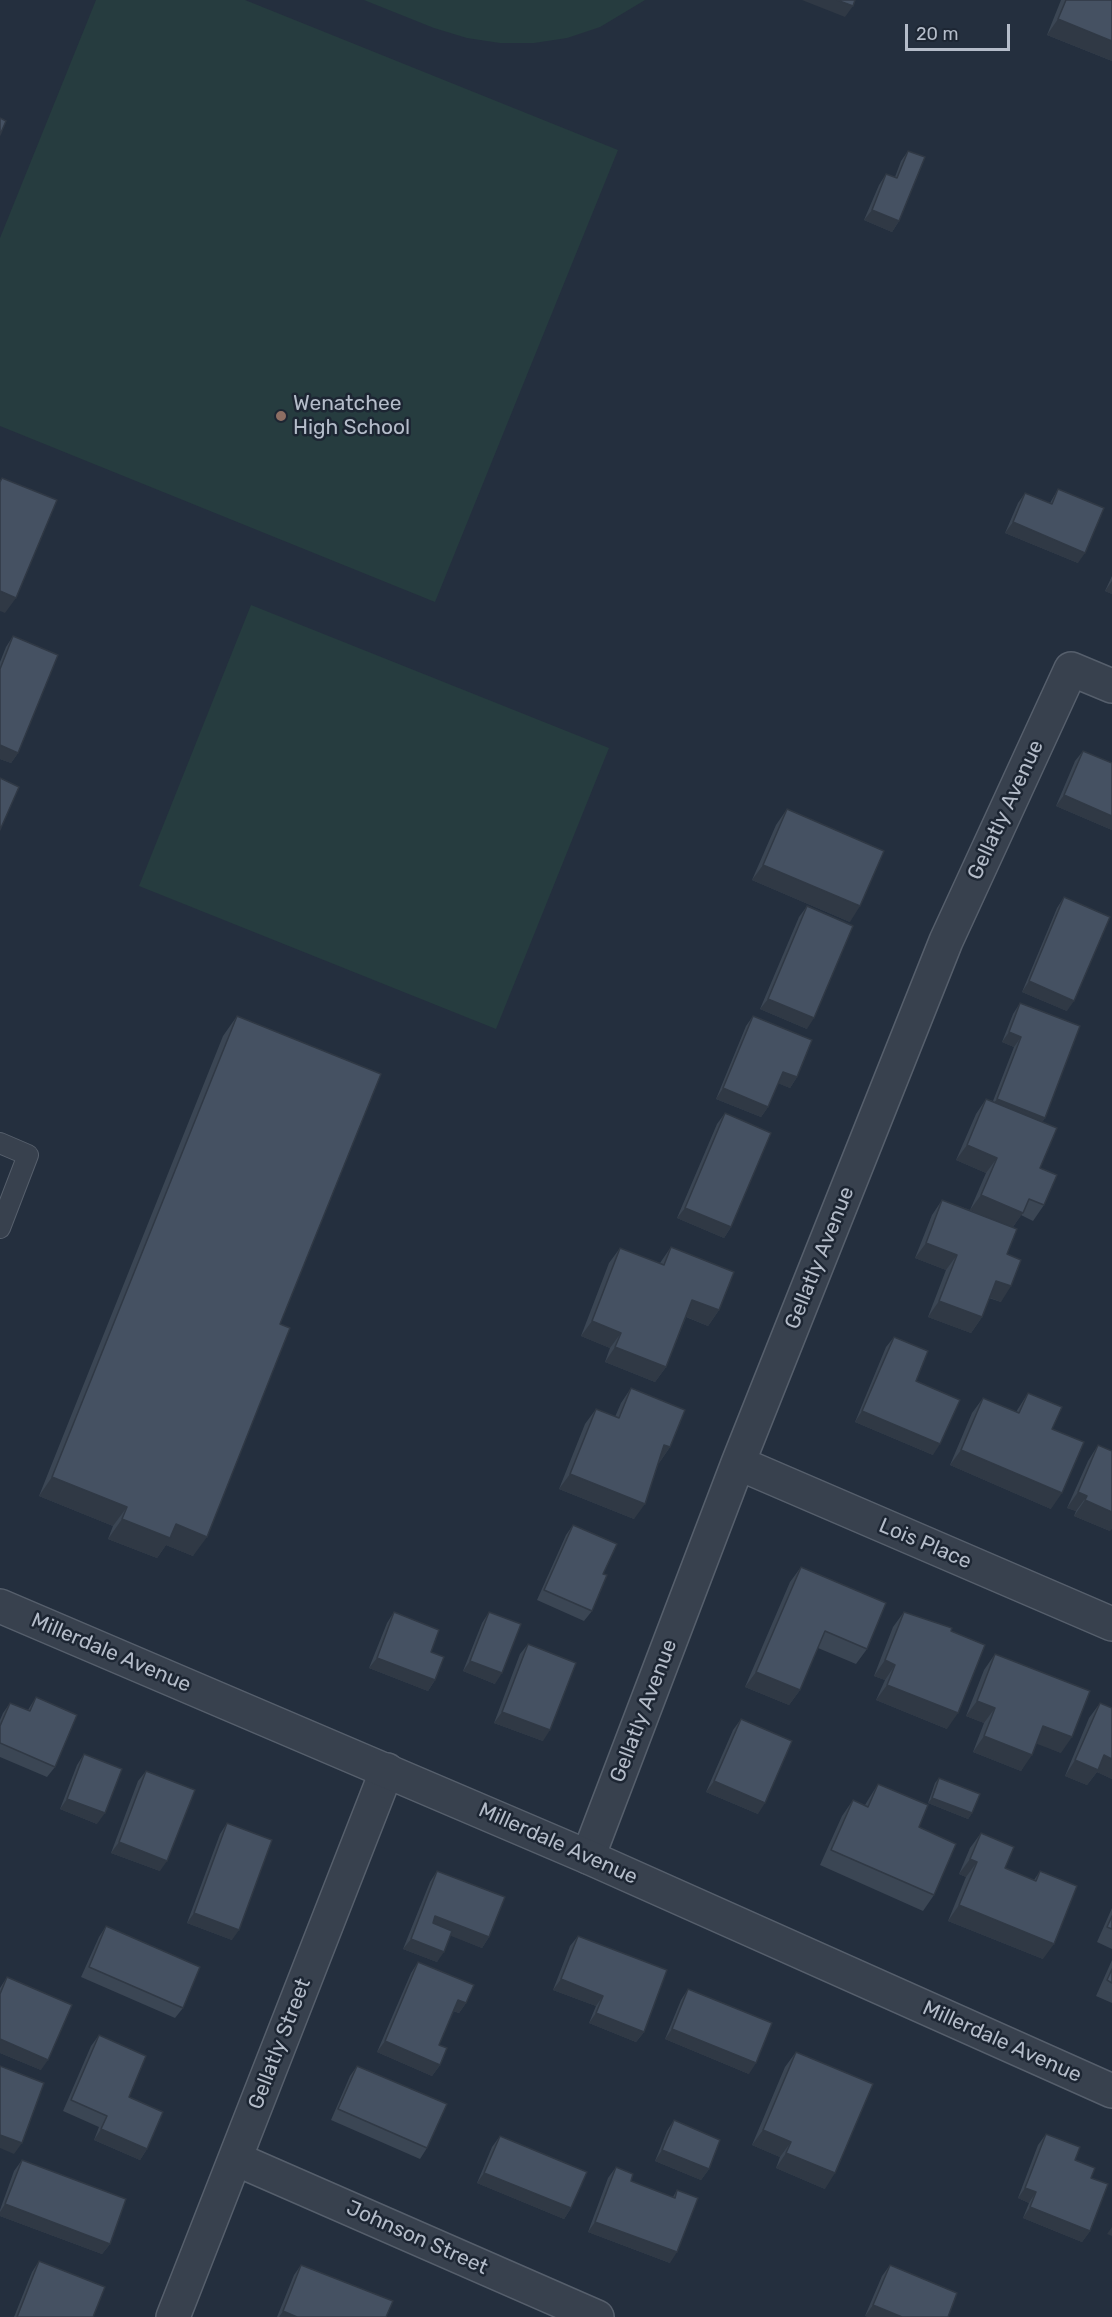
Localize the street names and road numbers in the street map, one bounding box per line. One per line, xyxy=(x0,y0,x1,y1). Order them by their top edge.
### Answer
street label: Gellatly Avenue xyxy=(963,736,1049,884)
street label: Gellatly Avenue xyxy=(780,1183,860,1333)
street label: Lois Place xyxy=(875,1513,975,1575)
street label: Millerdale Avenue xyxy=(27,1608,195,1698)
street label: Gellatly Avenue xyxy=(605,1636,683,1786)
street label: Millerdale Avenue xyxy=(475,1798,641,1890)
street label: Gellatly Street xyxy=(243,1975,317,2113)
street label: Millerdale Avenue xyxy=(919,1996,1085,2088)
street label: Johnson Street xyxy=(342,2196,492,2280)

